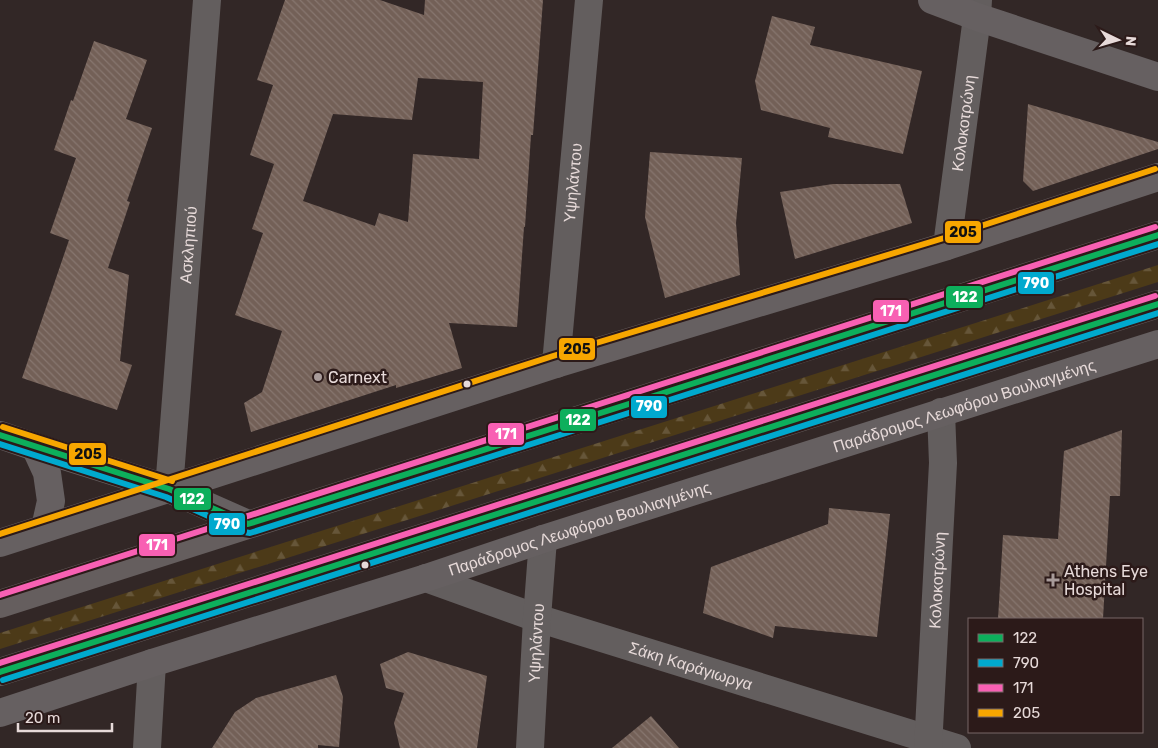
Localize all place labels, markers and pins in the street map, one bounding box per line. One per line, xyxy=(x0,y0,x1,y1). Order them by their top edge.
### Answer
place label: Carnext xyxy=(328,368,387,387)
marker: Carnext xyxy=(312,371,324,383)
unlabelled marker xyxy=(462,379,472,389)
unlabelled marker xyxy=(360,560,370,570)
place label: Athens Eye Hospital xyxy=(1064,562,1148,599)
marker: Athens Eye Hospital xyxy=(1046,573,1060,587)

